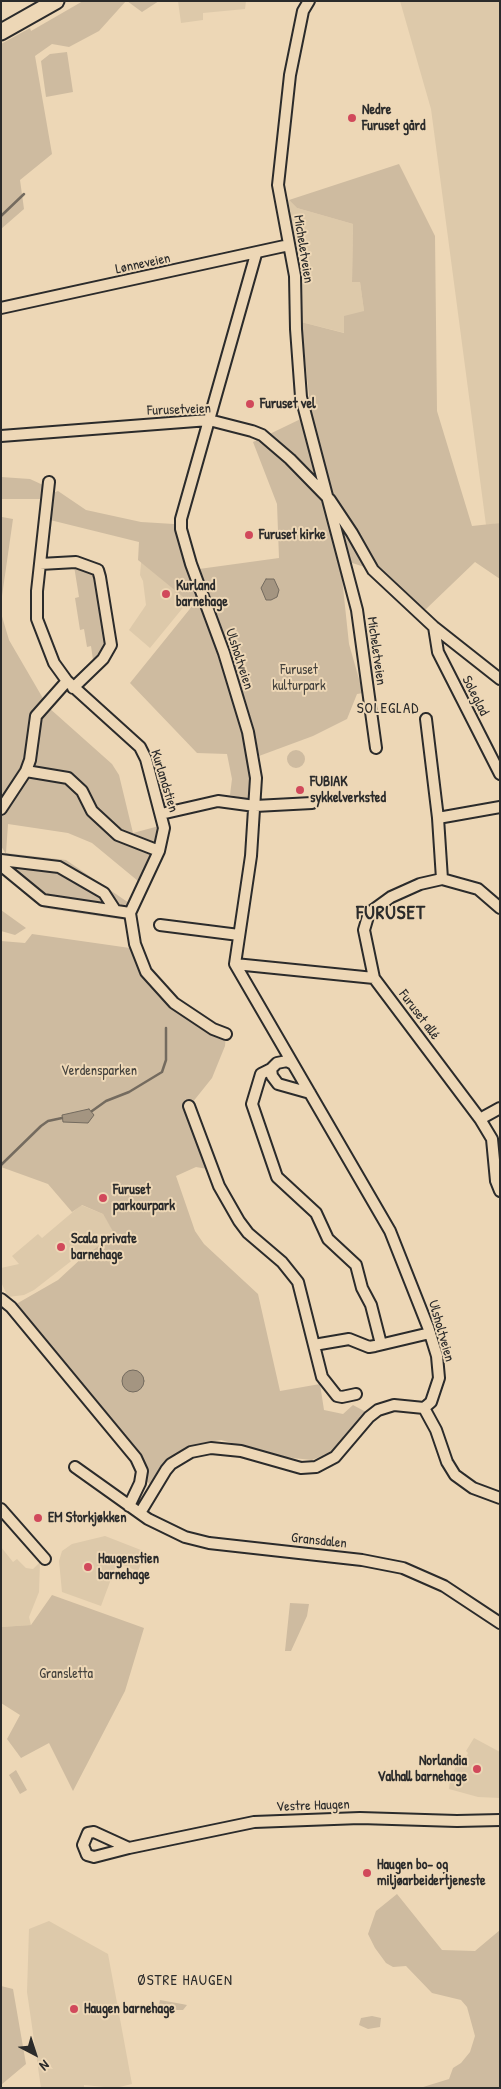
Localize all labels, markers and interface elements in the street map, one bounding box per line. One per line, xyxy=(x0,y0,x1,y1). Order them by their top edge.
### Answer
place label: Nedre Furuset gård xyxy=(362,102,425,134)
marker: Nedre Furuset gård xyxy=(346,112,358,124)
street label: Micheletveien xyxy=(289,214,317,284)
street label: Lønneveien xyxy=(114,250,172,278)
place label: Furuset vel xyxy=(260,396,316,412)
marker: Furuset vel xyxy=(244,398,256,410)
street label: Furusetveien xyxy=(147,400,211,420)
place label: Furuset kirke xyxy=(259,527,326,543)
marker: Furuset kirke xyxy=(243,529,255,541)
place label: Kurland barnehage xyxy=(176,578,228,610)
marker: Kurland barnehage xyxy=(160,588,172,600)
street label: Micheletveien xyxy=(363,616,389,686)
street label: Ulsholtveien xyxy=(221,626,257,692)
park label: Furuset kulturpark xyxy=(272,662,326,694)
street label: Soleglad xyxy=(458,673,492,719)
district label: SOLEGLAD xyxy=(356,700,420,718)
street label: Kurlandstien xyxy=(147,748,181,814)
place label: FUBIAK sykkelverksted xyxy=(310,774,386,806)
marker: FUBIAK sykkelverksted xyxy=(294,784,306,796)
district label: FURUSET xyxy=(355,903,427,925)
street label: Furuset allé xyxy=(395,987,443,1043)
park label: Verdensparken xyxy=(61,1063,137,1079)
place label: Furuset parkourpark xyxy=(113,1182,175,1214)
marker: Furuset parkourpark xyxy=(97,1192,109,1204)
place label: Scala private barnehage xyxy=(71,1231,137,1264)
marker: Scala private barnehage xyxy=(55,1241,67,1253)
street label: Ulsholtveien xyxy=(424,1298,458,1364)
place label: EM Storkjøkken xyxy=(48,1510,127,1526)
marker: EM Storkjøkken xyxy=(32,1512,44,1524)
street label: Gransdalen xyxy=(290,1530,348,1552)
place label: Haugenstien barnehage xyxy=(98,1551,159,1584)
marker: Haugenstien barnehage xyxy=(82,1561,94,1573)
park label: Gransletta xyxy=(39,1666,93,1682)
place label: Norlandia Valhall barnehage xyxy=(378,1753,467,1785)
marker: Norlandia Valhall barnehage xyxy=(471,1763,483,1775)
street label: Vestre Haugen xyxy=(276,1796,350,1816)
place label: Haugen bo- og miljøarbeidertjeneste xyxy=(377,1857,486,1890)
marker: Haugen bo- og miljøarbeidertjeneste xyxy=(361,1867,373,1879)
district label: ØSTRE HAUGEN xyxy=(136,1972,234,1990)
place label: Haugen barnehage xyxy=(84,2001,175,2017)
marker: Haugen barnehage xyxy=(68,2003,80,2015)
north arrow xyxy=(10,2029,60,2079)
text: N xyxy=(36,2056,54,2076)

